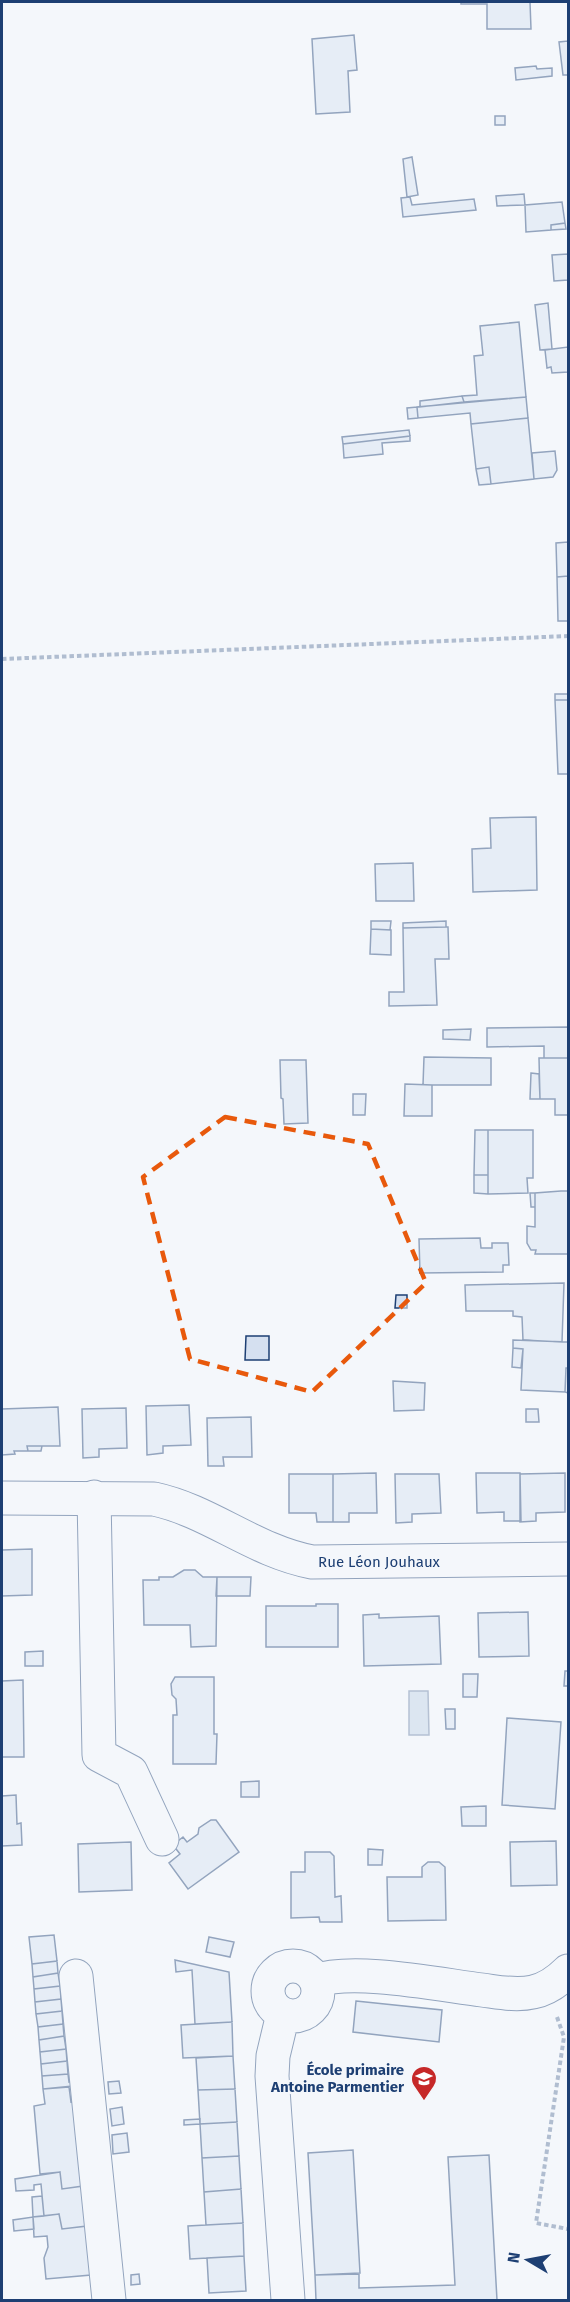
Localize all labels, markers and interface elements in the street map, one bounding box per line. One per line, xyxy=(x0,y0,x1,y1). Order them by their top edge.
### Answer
street label: Rue Léon Jouhaux xyxy=(318,1553,441,1571)
place label: École primaire Antoine Parmentier xyxy=(270,2061,405,2096)
school or university icon: École primaire Antoine Parmentier xyxy=(409,2064,439,2102)
north arrow xyxy=(498,2230,558,2290)
text: N xyxy=(503,2251,524,2264)

